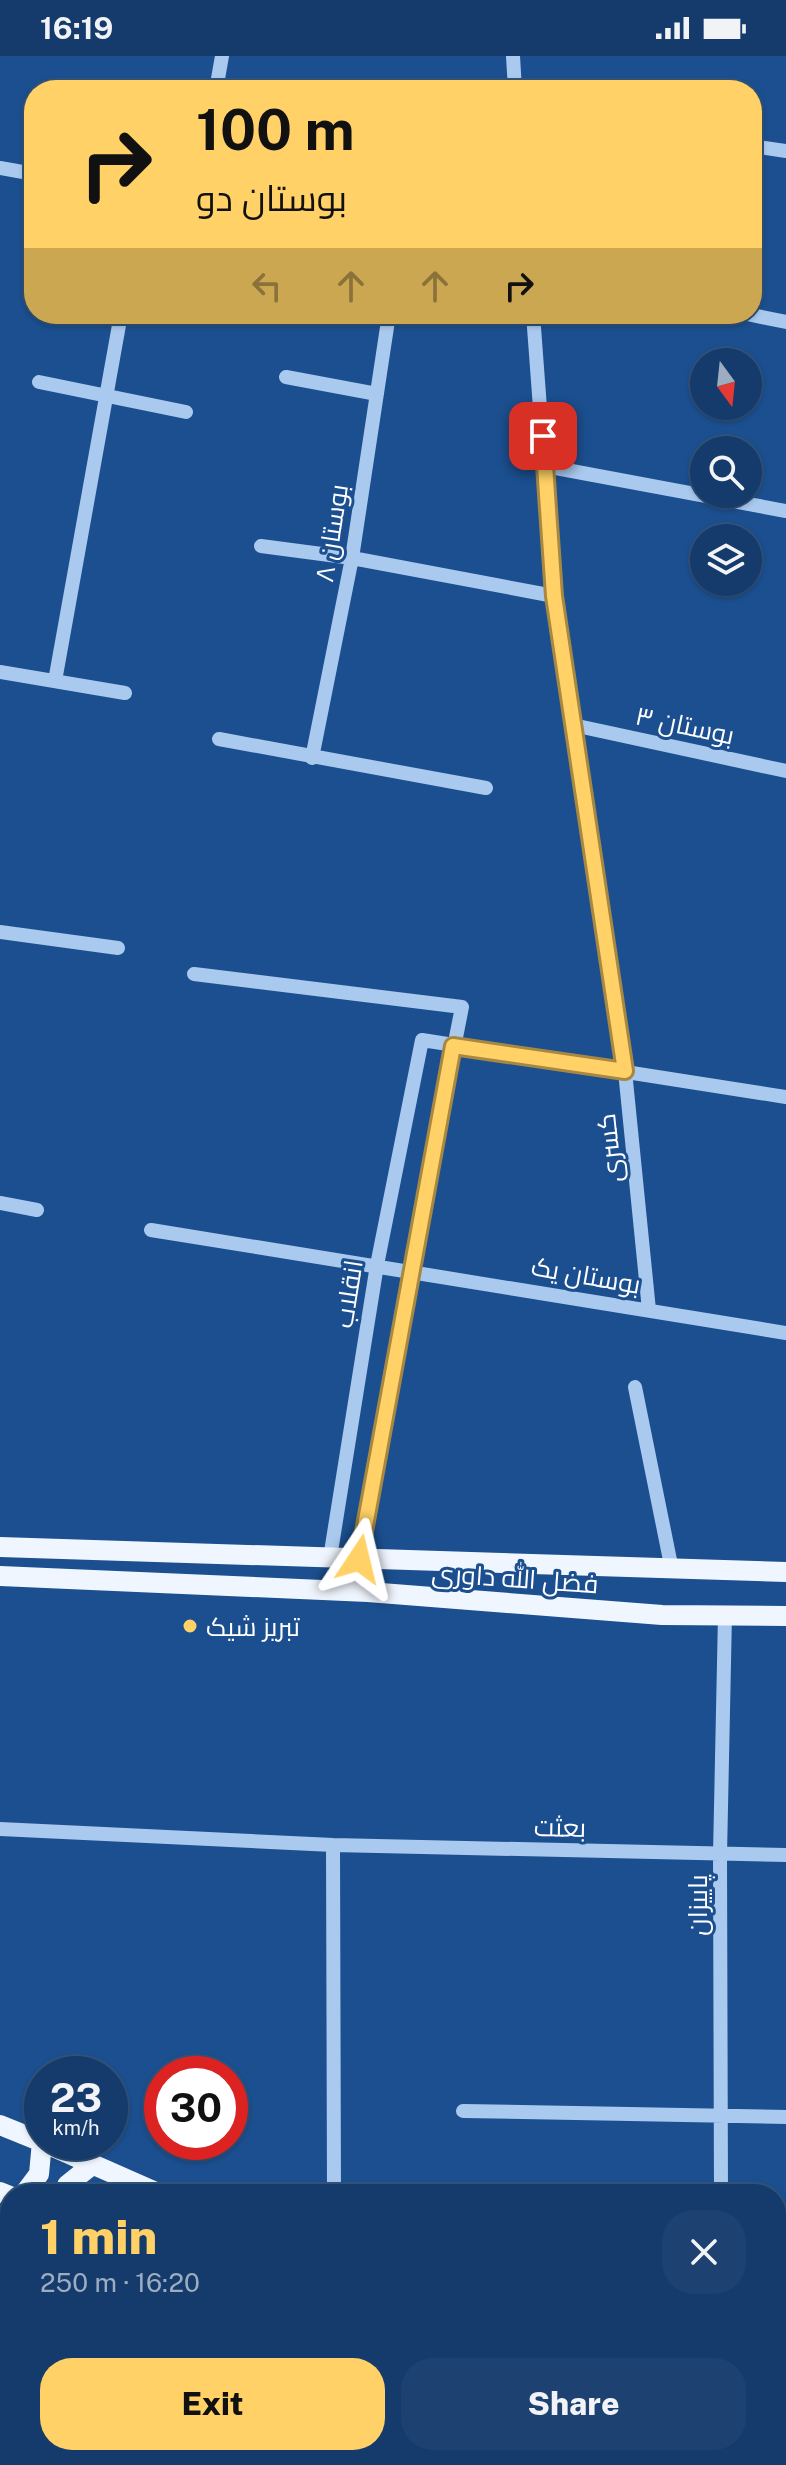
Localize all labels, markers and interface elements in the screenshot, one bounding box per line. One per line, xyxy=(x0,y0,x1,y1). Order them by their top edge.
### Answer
text: 16:19 xyxy=(40,10,113,46)
text: 100 m xyxy=(196,97,355,163)
icon: right xyxy=(64,112,168,216)
text: بوستان دو xyxy=(196,177,347,219)
icon: left xyxy=(245,264,289,308)
icon: ahead xyxy=(329,264,373,308)
icon: ahead xyxy=(413,264,457,308)
icon: right xyxy=(497,264,541,308)
north arrow xyxy=(690,348,762,420)
map controls xyxy=(690,348,762,596)
pin xyxy=(509,402,577,470)
icon: arrive xyxy=(521,414,565,458)
button: search xyxy=(690,436,762,508)
street label: بوستان ۸ xyxy=(308,482,354,584)
button: layers xyxy=(690,524,762,596)
street label: بوستان ۳ xyxy=(633,699,737,751)
street label: کسری xyxy=(590,1112,628,1184)
street label: بوستان یک xyxy=(529,1250,643,1300)
street label: انقلاب xyxy=(327,1258,369,1330)
position arrow xyxy=(317,1517,401,1601)
street label: فضل الله داوری xyxy=(431,1556,599,1600)
place label: تبریز شیک xyxy=(206,1611,300,1642)
marker: تبریز شیک xyxy=(181,1617,199,1635)
street label: بعثت xyxy=(534,1811,586,1843)
street label: پاییزان xyxy=(682,1874,715,1936)
speed limit sign: 30 xyxy=(144,2056,248,2160)
text: 23 xyxy=(50,2074,102,2121)
text: km/h xyxy=(52,2116,100,2140)
text: 1 min xyxy=(40,2208,157,2265)
button: close xyxy=(662,2210,746,2294)
text: 250 m · 16:20 xyxy=(40,2267,200,2298)
button: Exit xyxy=(40,2358,385,2450)
button: Share xyxy=(401,2358,746,2450)

